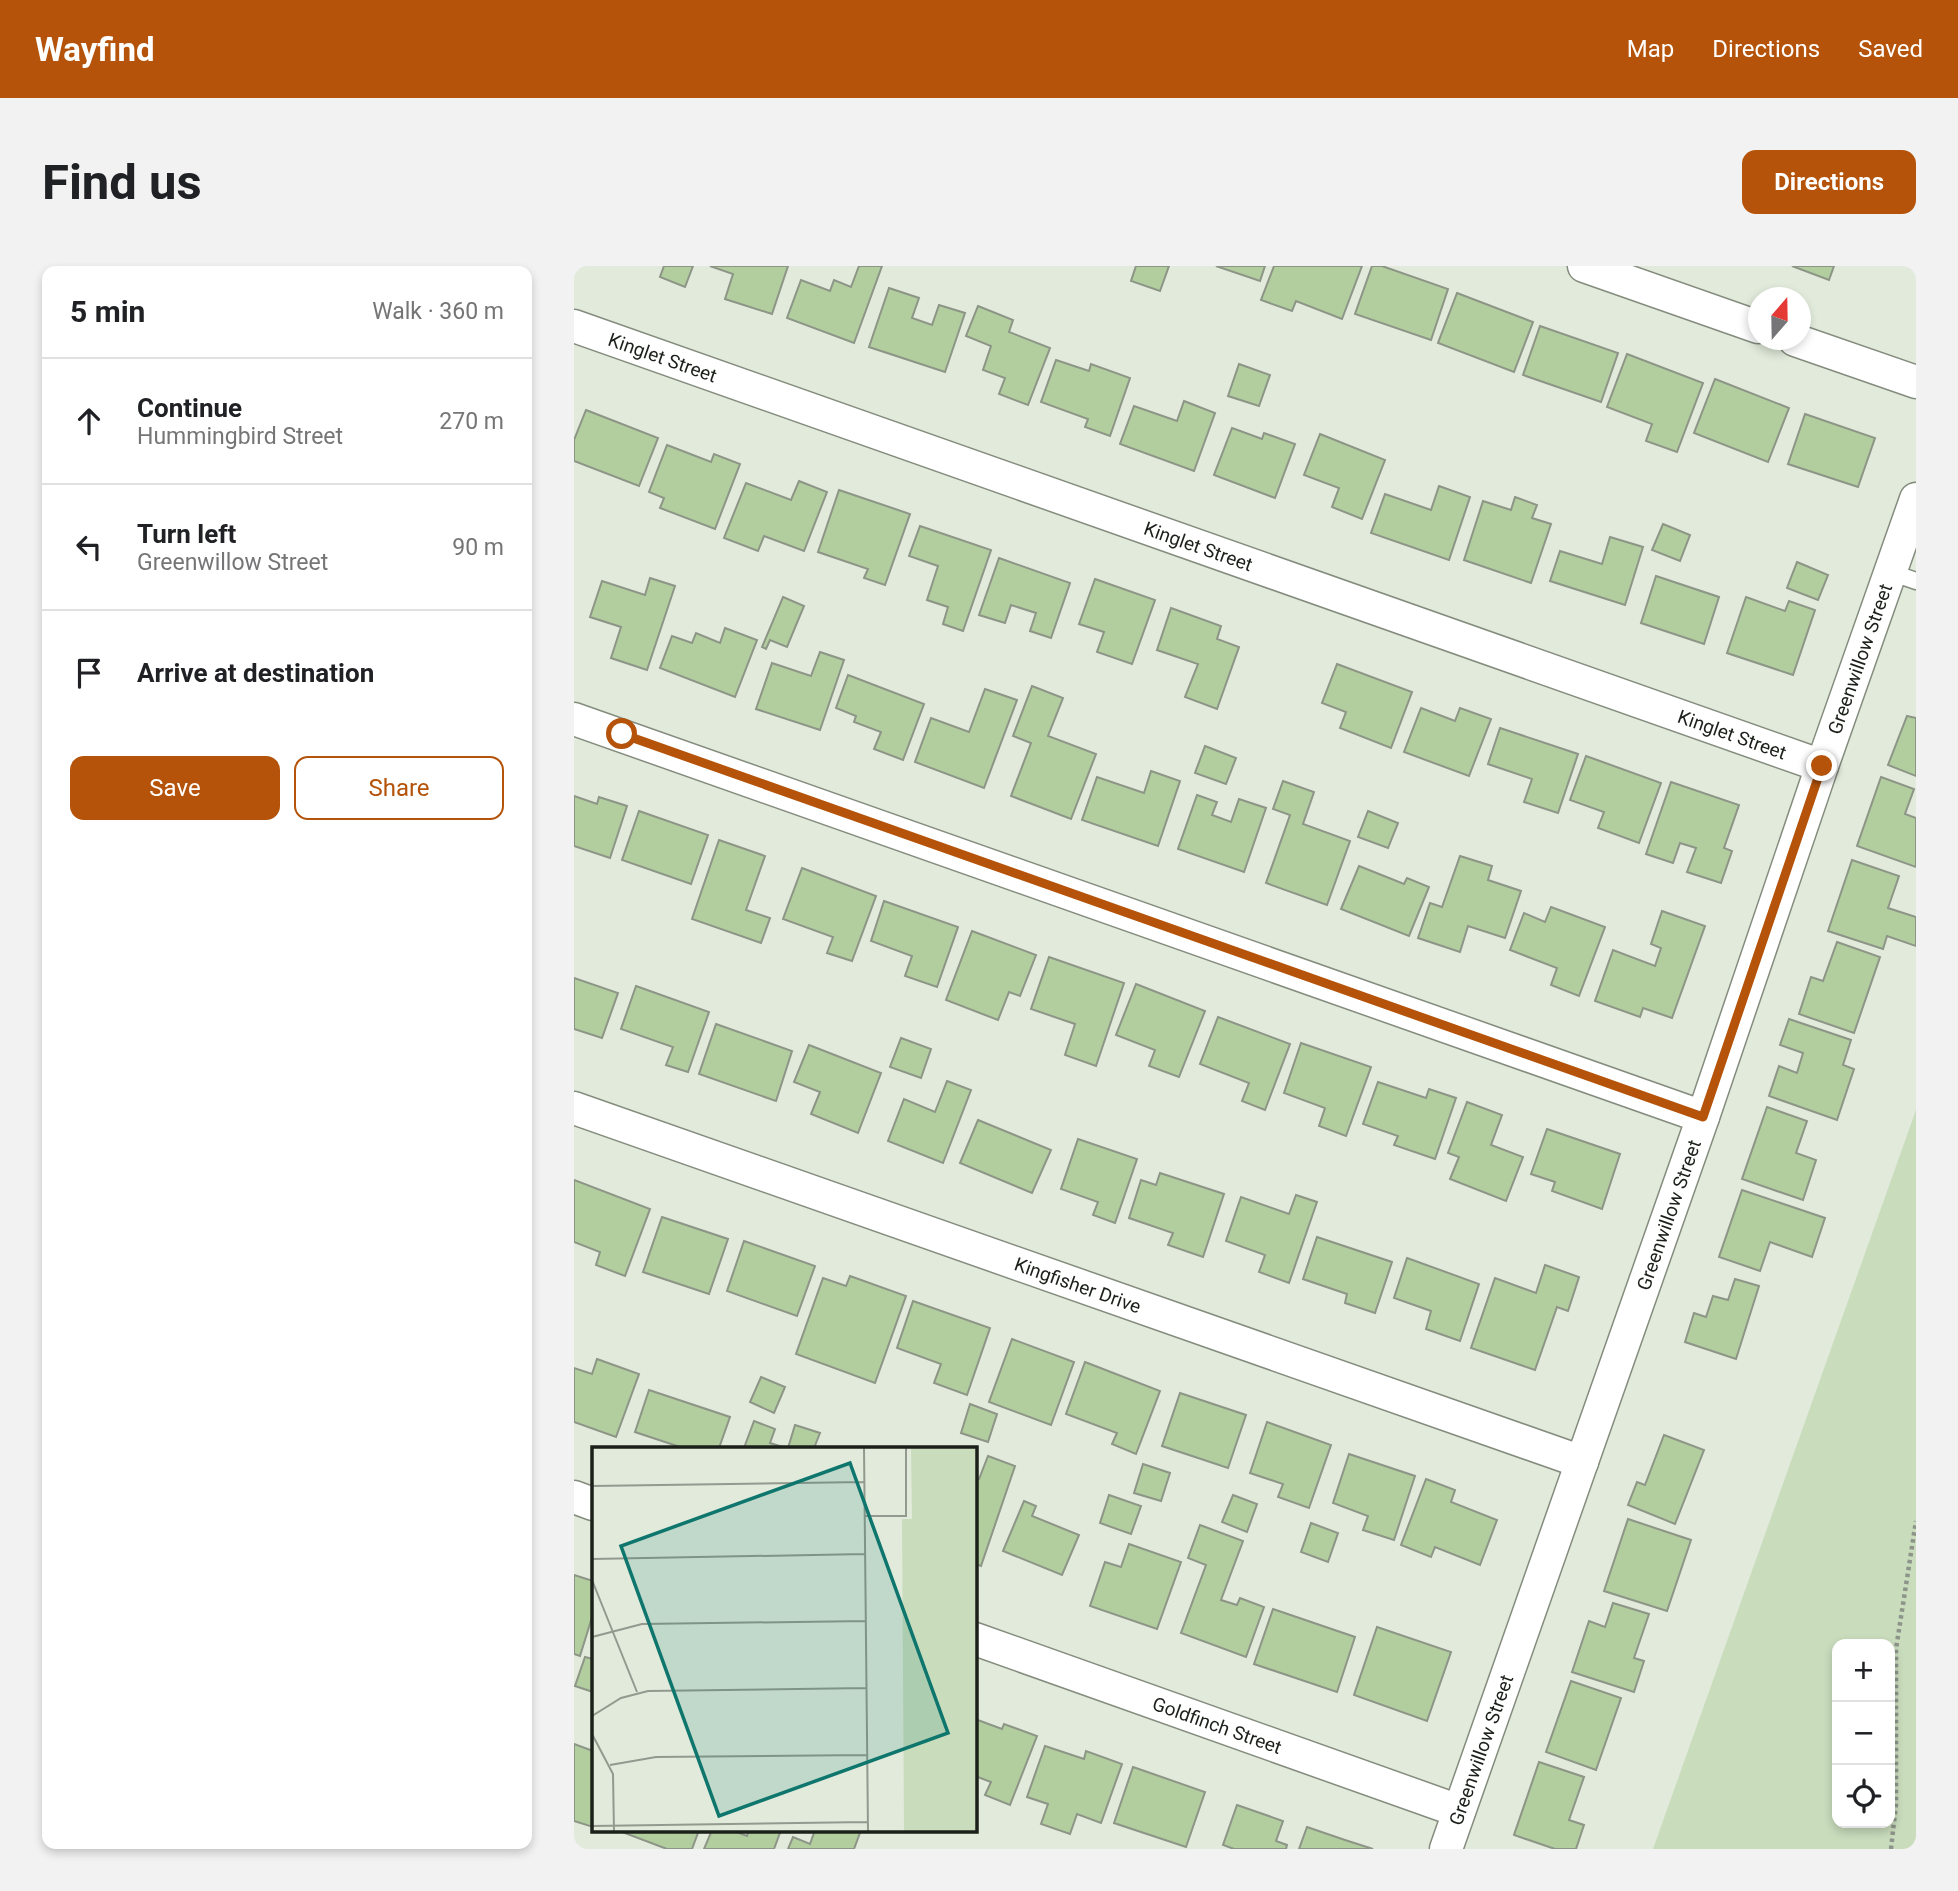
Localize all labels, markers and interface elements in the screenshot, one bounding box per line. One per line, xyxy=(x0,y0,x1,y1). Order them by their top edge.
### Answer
text: Wayfind xyxy=(35,30,155,69)
text: Map xyxy=(1627,35,1674,63)
text: Directions xyxy=(1712,35,1820,63)
text: Saved xyxy=(1858,35,1923,63)
button: Directions xyxy=(1742,150,1916,214)
text: Find us xyxy=(42,154,202,211)
north arrow xyxy=(1748,287,1811,350)
text: 5 min xyxy=(70,294,145,329)
text: Walk · 360 m xyxy=(372,298,504,325)
street label: Kinglet Street xyxy=(605,328,720,387)
text: Continue xyxy=(137,393,242,423)
icon: ahead xyxy=(70,402,108,440)
text: 270 m xyxy=(439,408,504,435)
text: Hummingbird Street xyxy=(137,423,343,450)
street label: Kinglet Street xyxy=(1141,516,1256,576)
text: Turn left xyxy=(137,519,236,549)
icon: left xyxy=(70,528,108,566)
text: 90 m xyxy=(452,534,504,561)
text: Greenwillow Street xyxy=(137,549,328,576)
street label: Greenwillow Street xyxy=(1823,581,1897,737)
icon: arrive xyxy=(70,654,108,692)
text: Arrive at destination xyxy=(137,658,374,688)
street label: Kinglet Street xyxy=(1675,705,1789,764)
route start xyxy=(606,718,637,749)
route end xyxy=(1806,750,1837,781)
button: Save xyxy=(70,756,280,820)
button: Share xyxy=(294,756,504,820)
street label: Greenwillow Street xyxy=(1632,1137,1706,1293)
street label: Kingfisher Drive xyxy=(1012,1252,1144,1318)
inset map xyxy=(592,1447,976,1832)
map controls xyxy=(1832,1639,1895,1828)
button: + xyxy=(1832,1639,1895,1702)
street label: Greenwillow Street xyxy=(1444,1672,1518,1828)
street label: Goldfinch Street xyxy=(1149,1692,1285,1759)
button: − xyxy=(1832,1702,1895,1765)
button: locate xyxy=(1832,1765,1895,1828)

